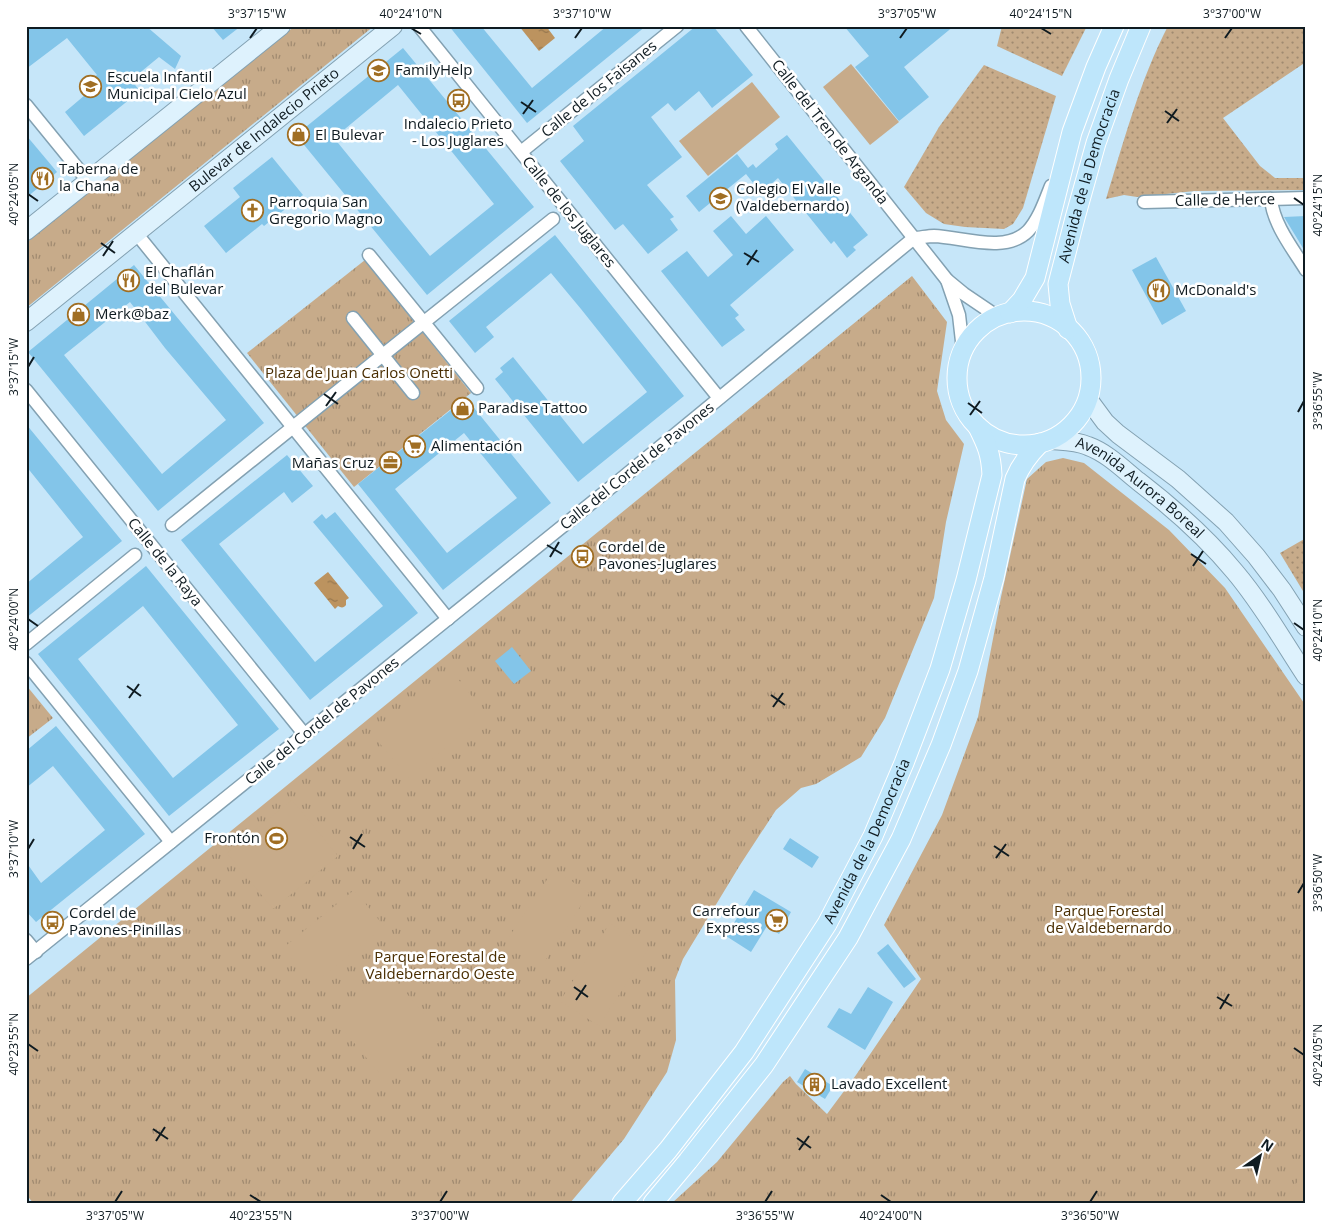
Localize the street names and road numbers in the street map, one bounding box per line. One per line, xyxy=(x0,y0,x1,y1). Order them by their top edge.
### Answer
street label: Calle de los Faisanes xyxy=(536,35,660,141)
street label: Calle del Tren de Arganda xyxy=(768,55,894,208)
street label: Bulevar de Indalecio Prieto xyxy=(184,62,343,196)
street label: Avenida de la Democracia xyxy=(1053,86,1124,265)
street label: Calle de los Juglares xyxy=(519,151,621,271)
street label: Calle de Herce xyxy=(1175,188,1275,210)
street label: Calle del Cordel de Pavones xyxy=(555,397,718,534)
street label: Avenida Aurora Boreal xyxy=(1074,432,1209,542)
street label: Calle de la Raya xyxy=(124,513,208,610)
street label: Calle del Cordel de Pavones xyxy=(240,652,403,789)
street label: Avenida de la Democracia xyxy=(818,755,914,926)

